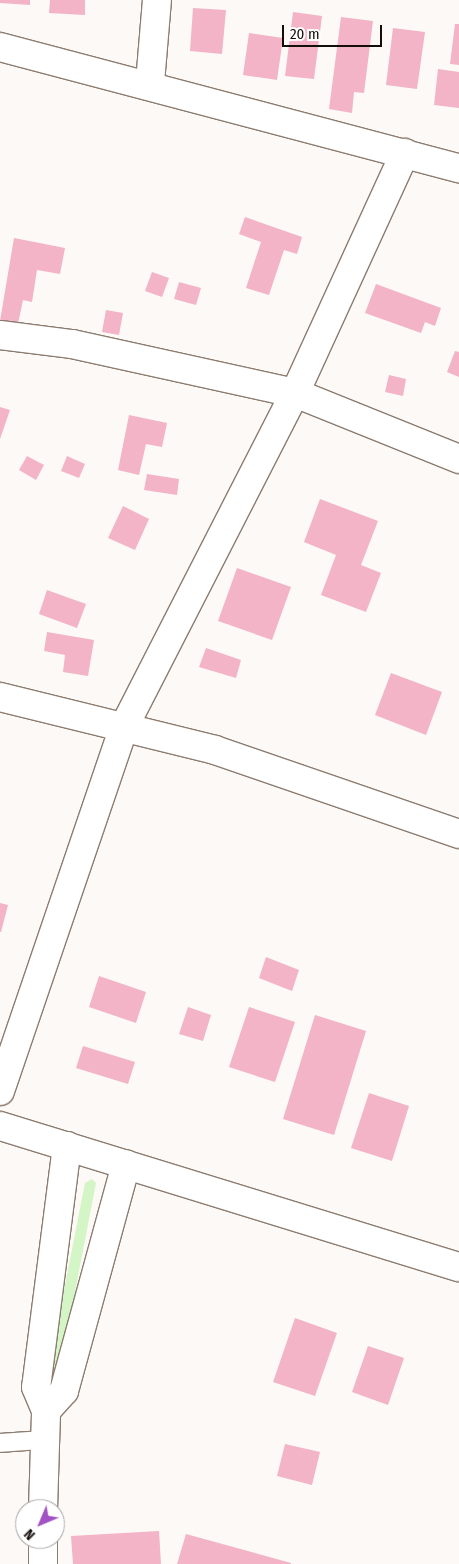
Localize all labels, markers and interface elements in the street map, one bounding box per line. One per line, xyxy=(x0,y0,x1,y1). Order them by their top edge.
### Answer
scale bar xyxy=(284,15,384,47)
text: 20 m xyxy=(290,25,320,43)
north arrow xyxy=(15,1499,65,1549)
text: N xyxy=(21,1525,39,1543)

